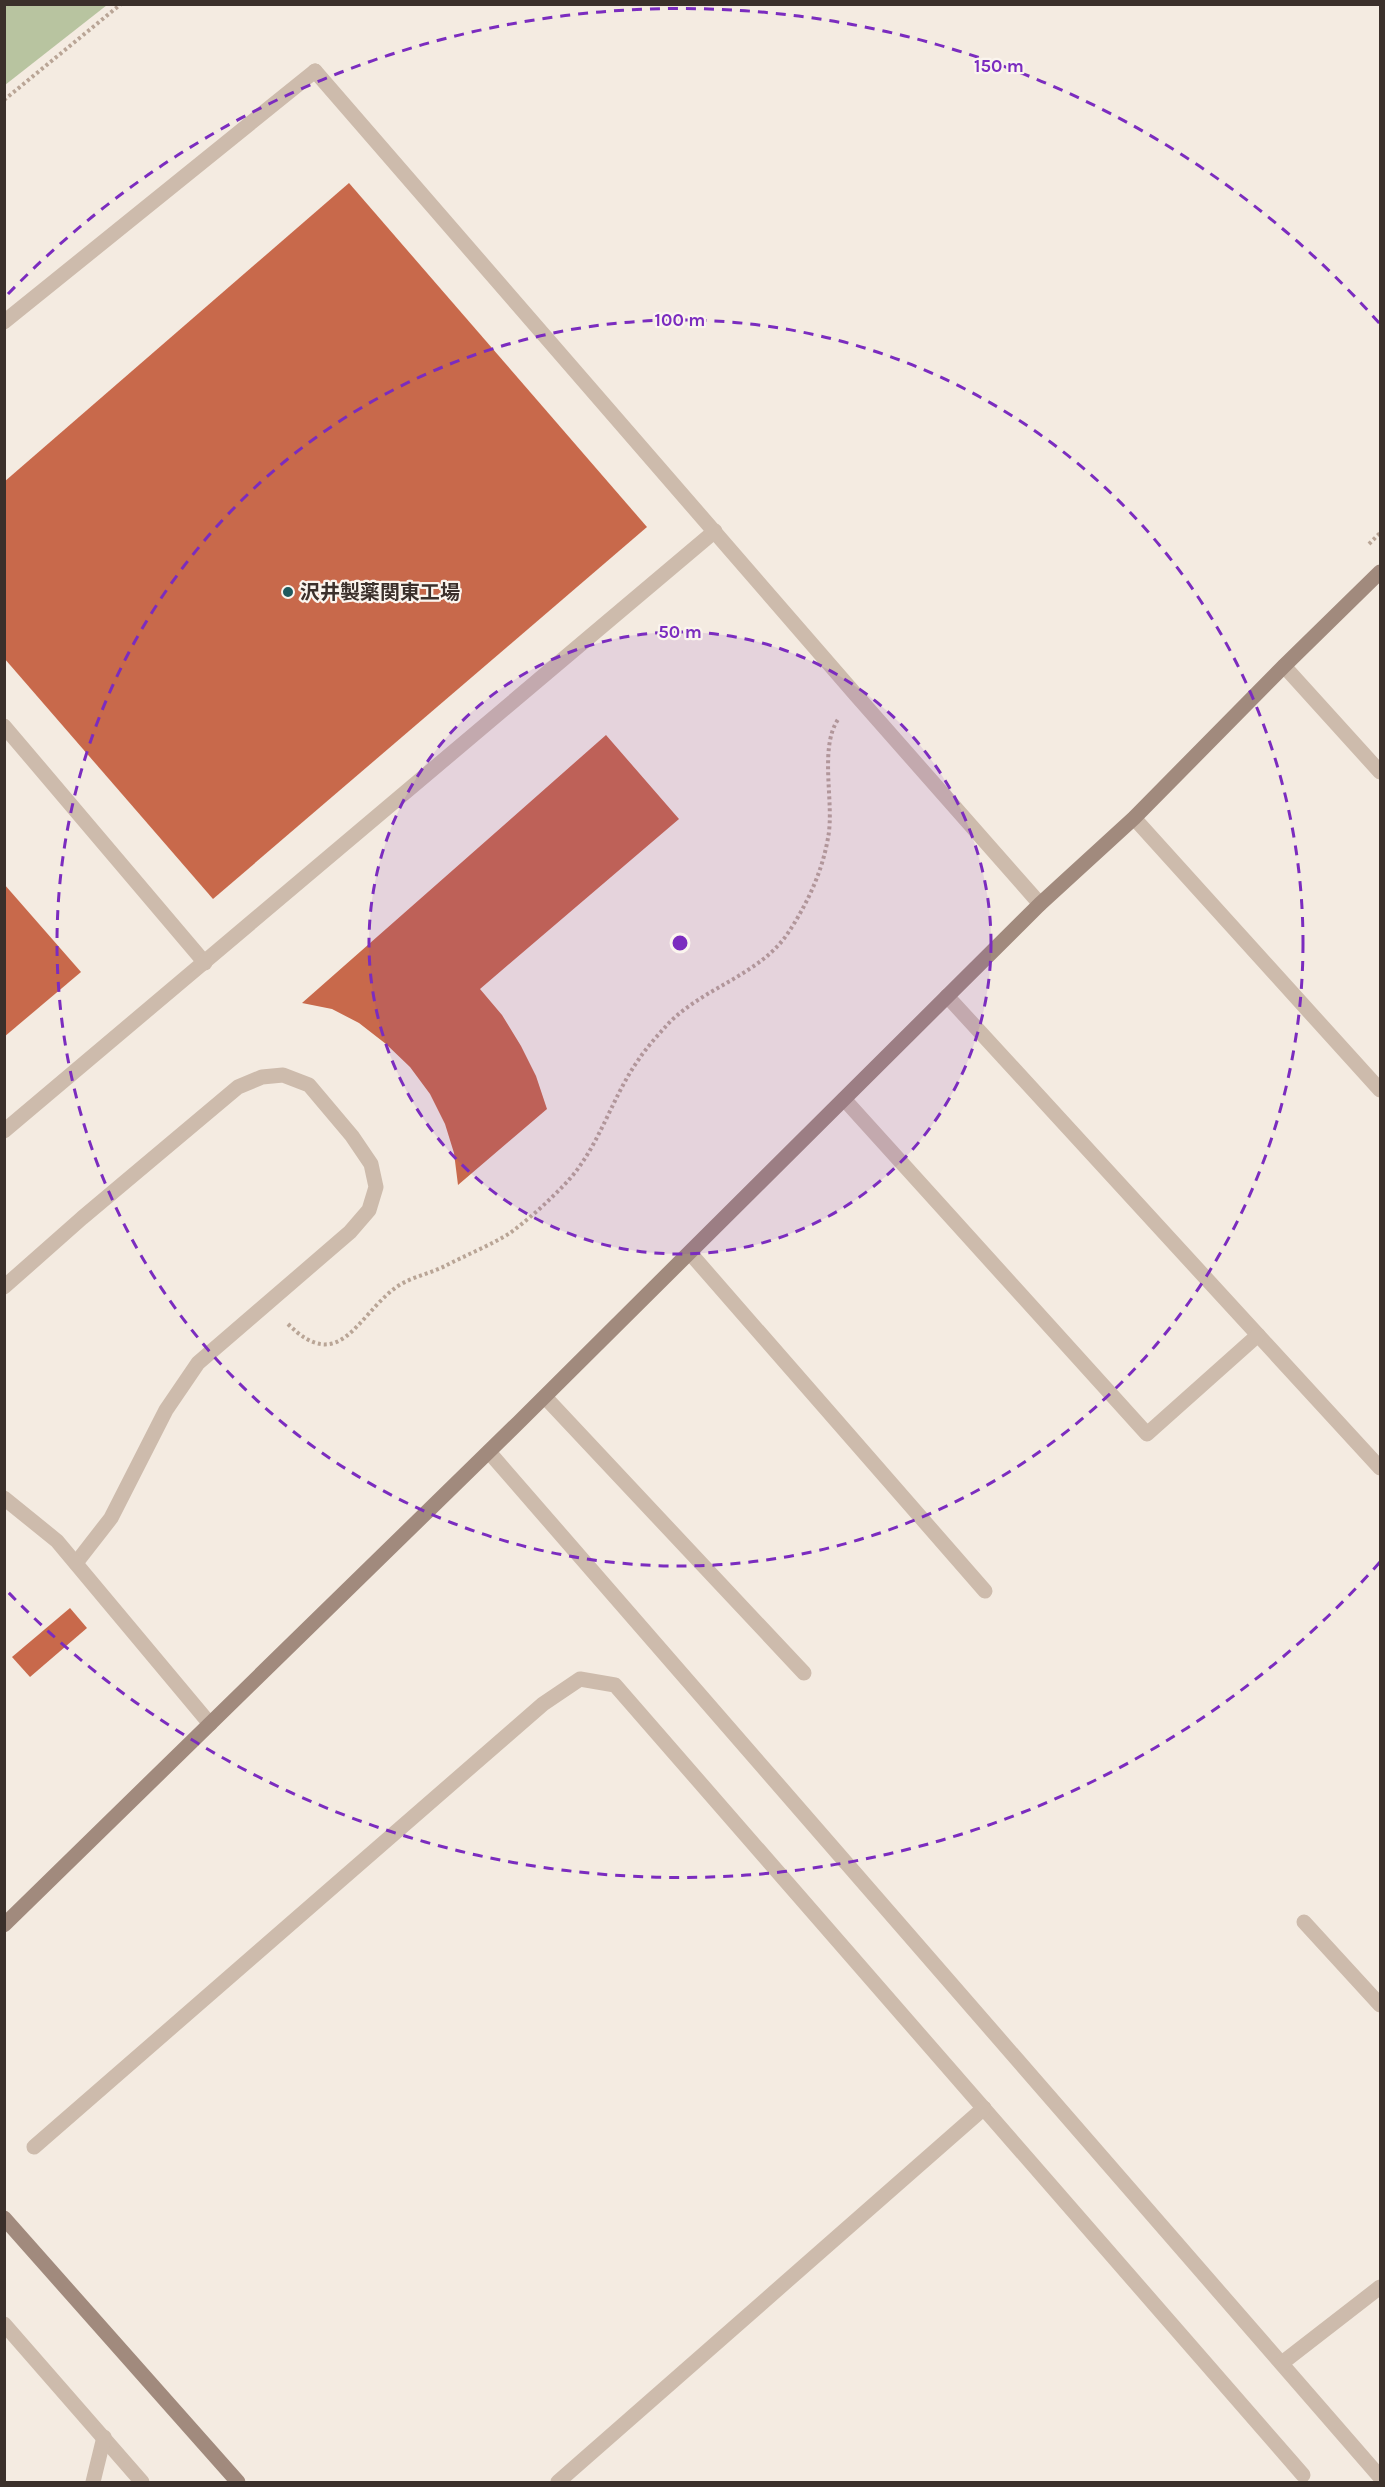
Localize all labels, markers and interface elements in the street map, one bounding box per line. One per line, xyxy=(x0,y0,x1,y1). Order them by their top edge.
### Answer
text: 150 m xyxy=(974,55,1024,77)
text: 100 m xyxy=(655,309,705,331)
place label: 沢井製薬関東工場 xyxy=(300,581,460,604)
marker: 沢井製薬関東工場 xyxy=(281,585,295,599)
text: 50 m xyxy=(658,621,702,643)
centre of rings xyxy=(670,933,690,953)

